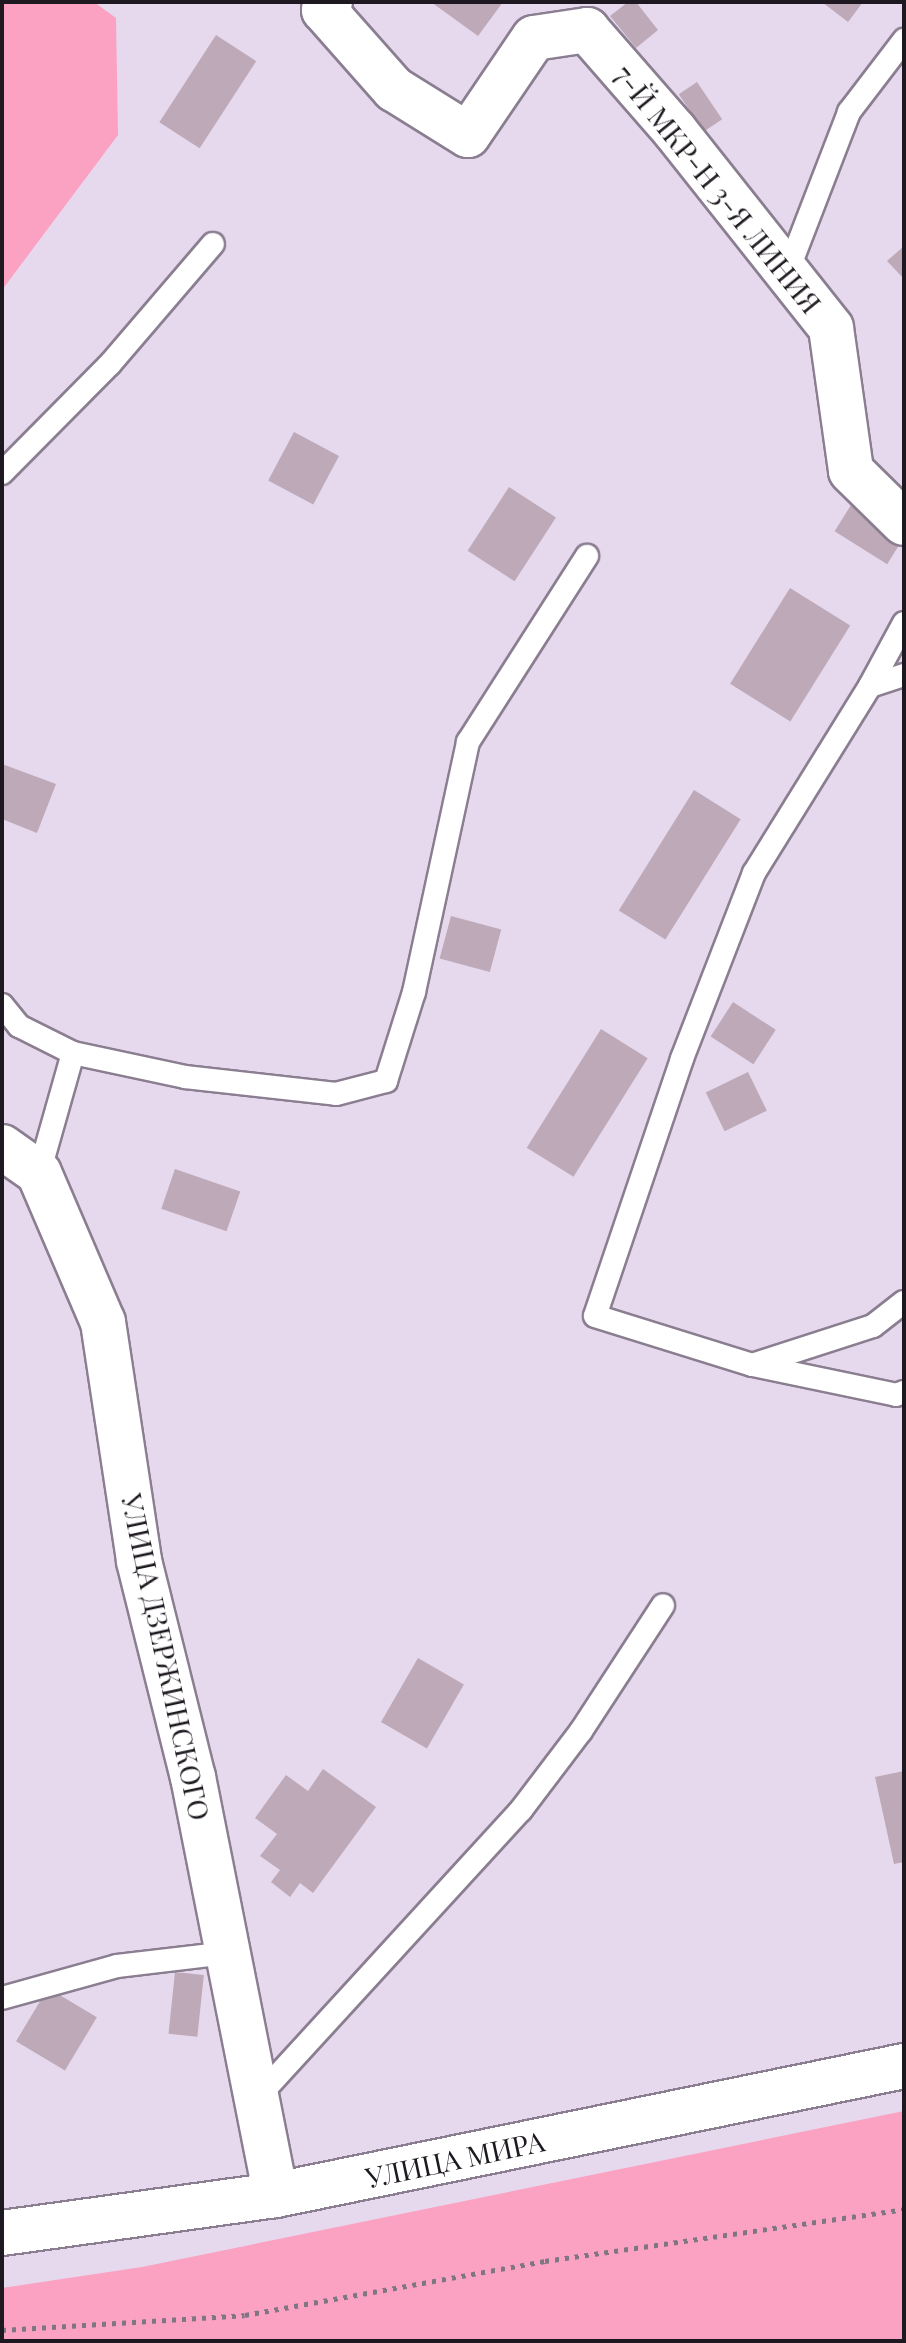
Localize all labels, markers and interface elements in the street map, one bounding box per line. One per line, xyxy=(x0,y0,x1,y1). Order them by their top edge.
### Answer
street label: 7-Й МКР-Н 3-Я ЛИНИЯ xyxy=(608,58,828,320)
street label: УЛИЦА ДЗЕРЖИНСКОГО xyxy=(115,1491,217,1823)
street label: УЛИЦА МИРА xyxy=(362,2124,548,2194)

